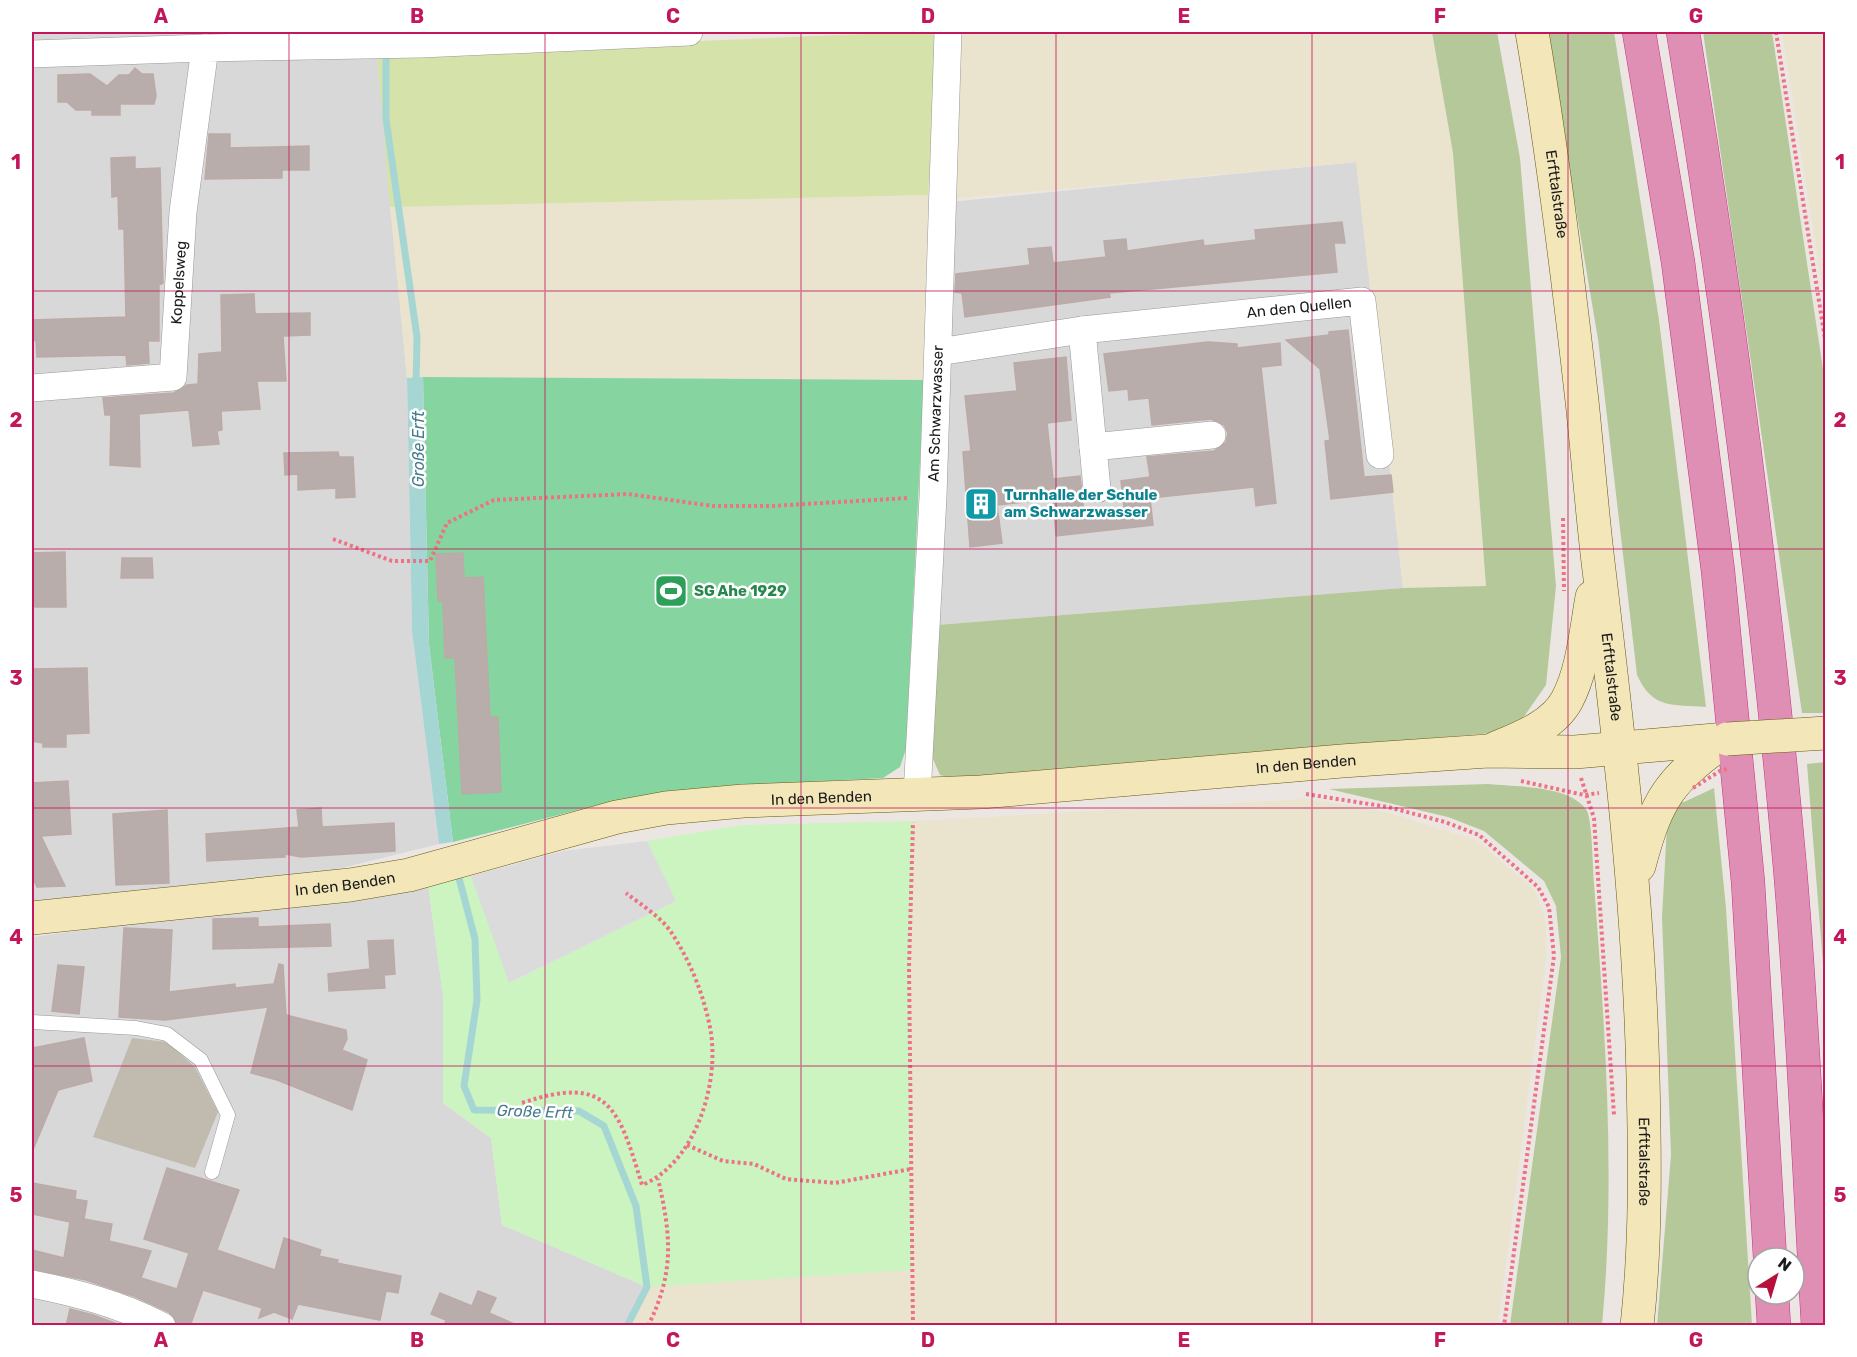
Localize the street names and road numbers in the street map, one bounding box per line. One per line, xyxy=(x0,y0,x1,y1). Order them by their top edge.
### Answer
street label: Erfttalstraße xyxy=(1542,149,1571,239)
street label: Koppelsweg xyxy=(167,240,190,325)
street label: An den Quellen xyxy=(1246,293,1353,322)
street label: Am Schwarzwasser xyxy=(924,345,947,482)
street label: Erfttalstraße xyxy=(1597,632,1625,722)
street label: In den Benden xyxy=(1255,751,1357,777)
street label: In den Benden xyxy=(771,787,872,809)
street label: In den Benden xyxy=(294,868,397,900)
street label: Erfttalstraße xyxy=(1635,1117,1653,1206)

